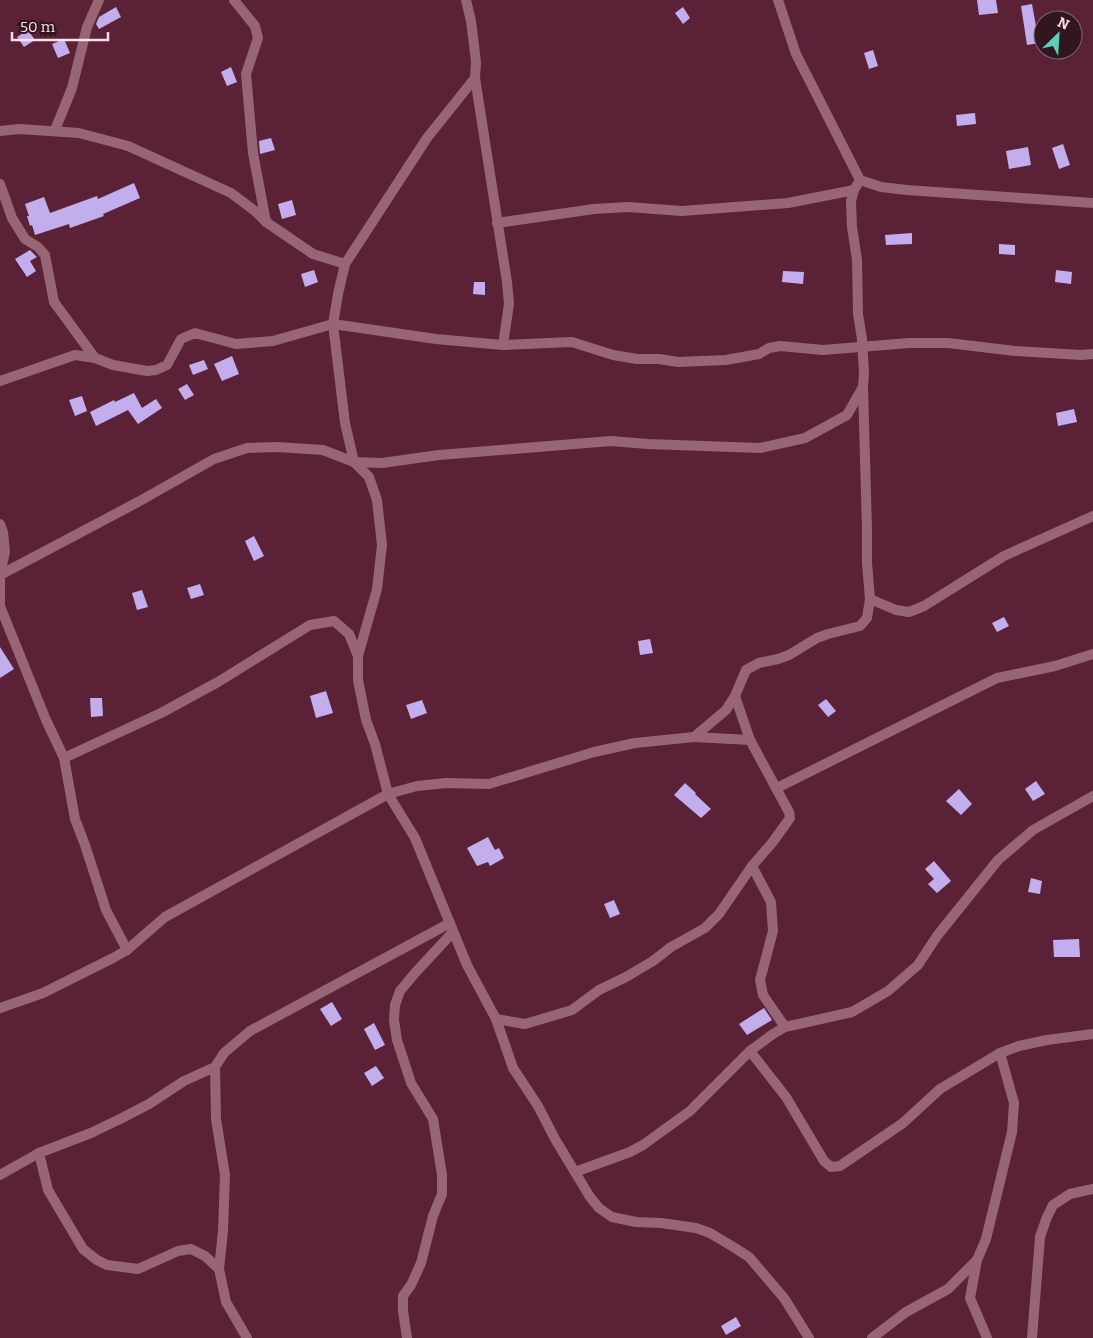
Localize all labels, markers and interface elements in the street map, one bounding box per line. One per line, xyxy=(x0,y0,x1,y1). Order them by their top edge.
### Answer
scale bar xyxy=(12,10,109,42)
north arrow xyxy=(1033,10,1083,60)
text: N xyxy=(1055,14,1072,34)
text: 50 m xyxy=(20,18,56,36)

